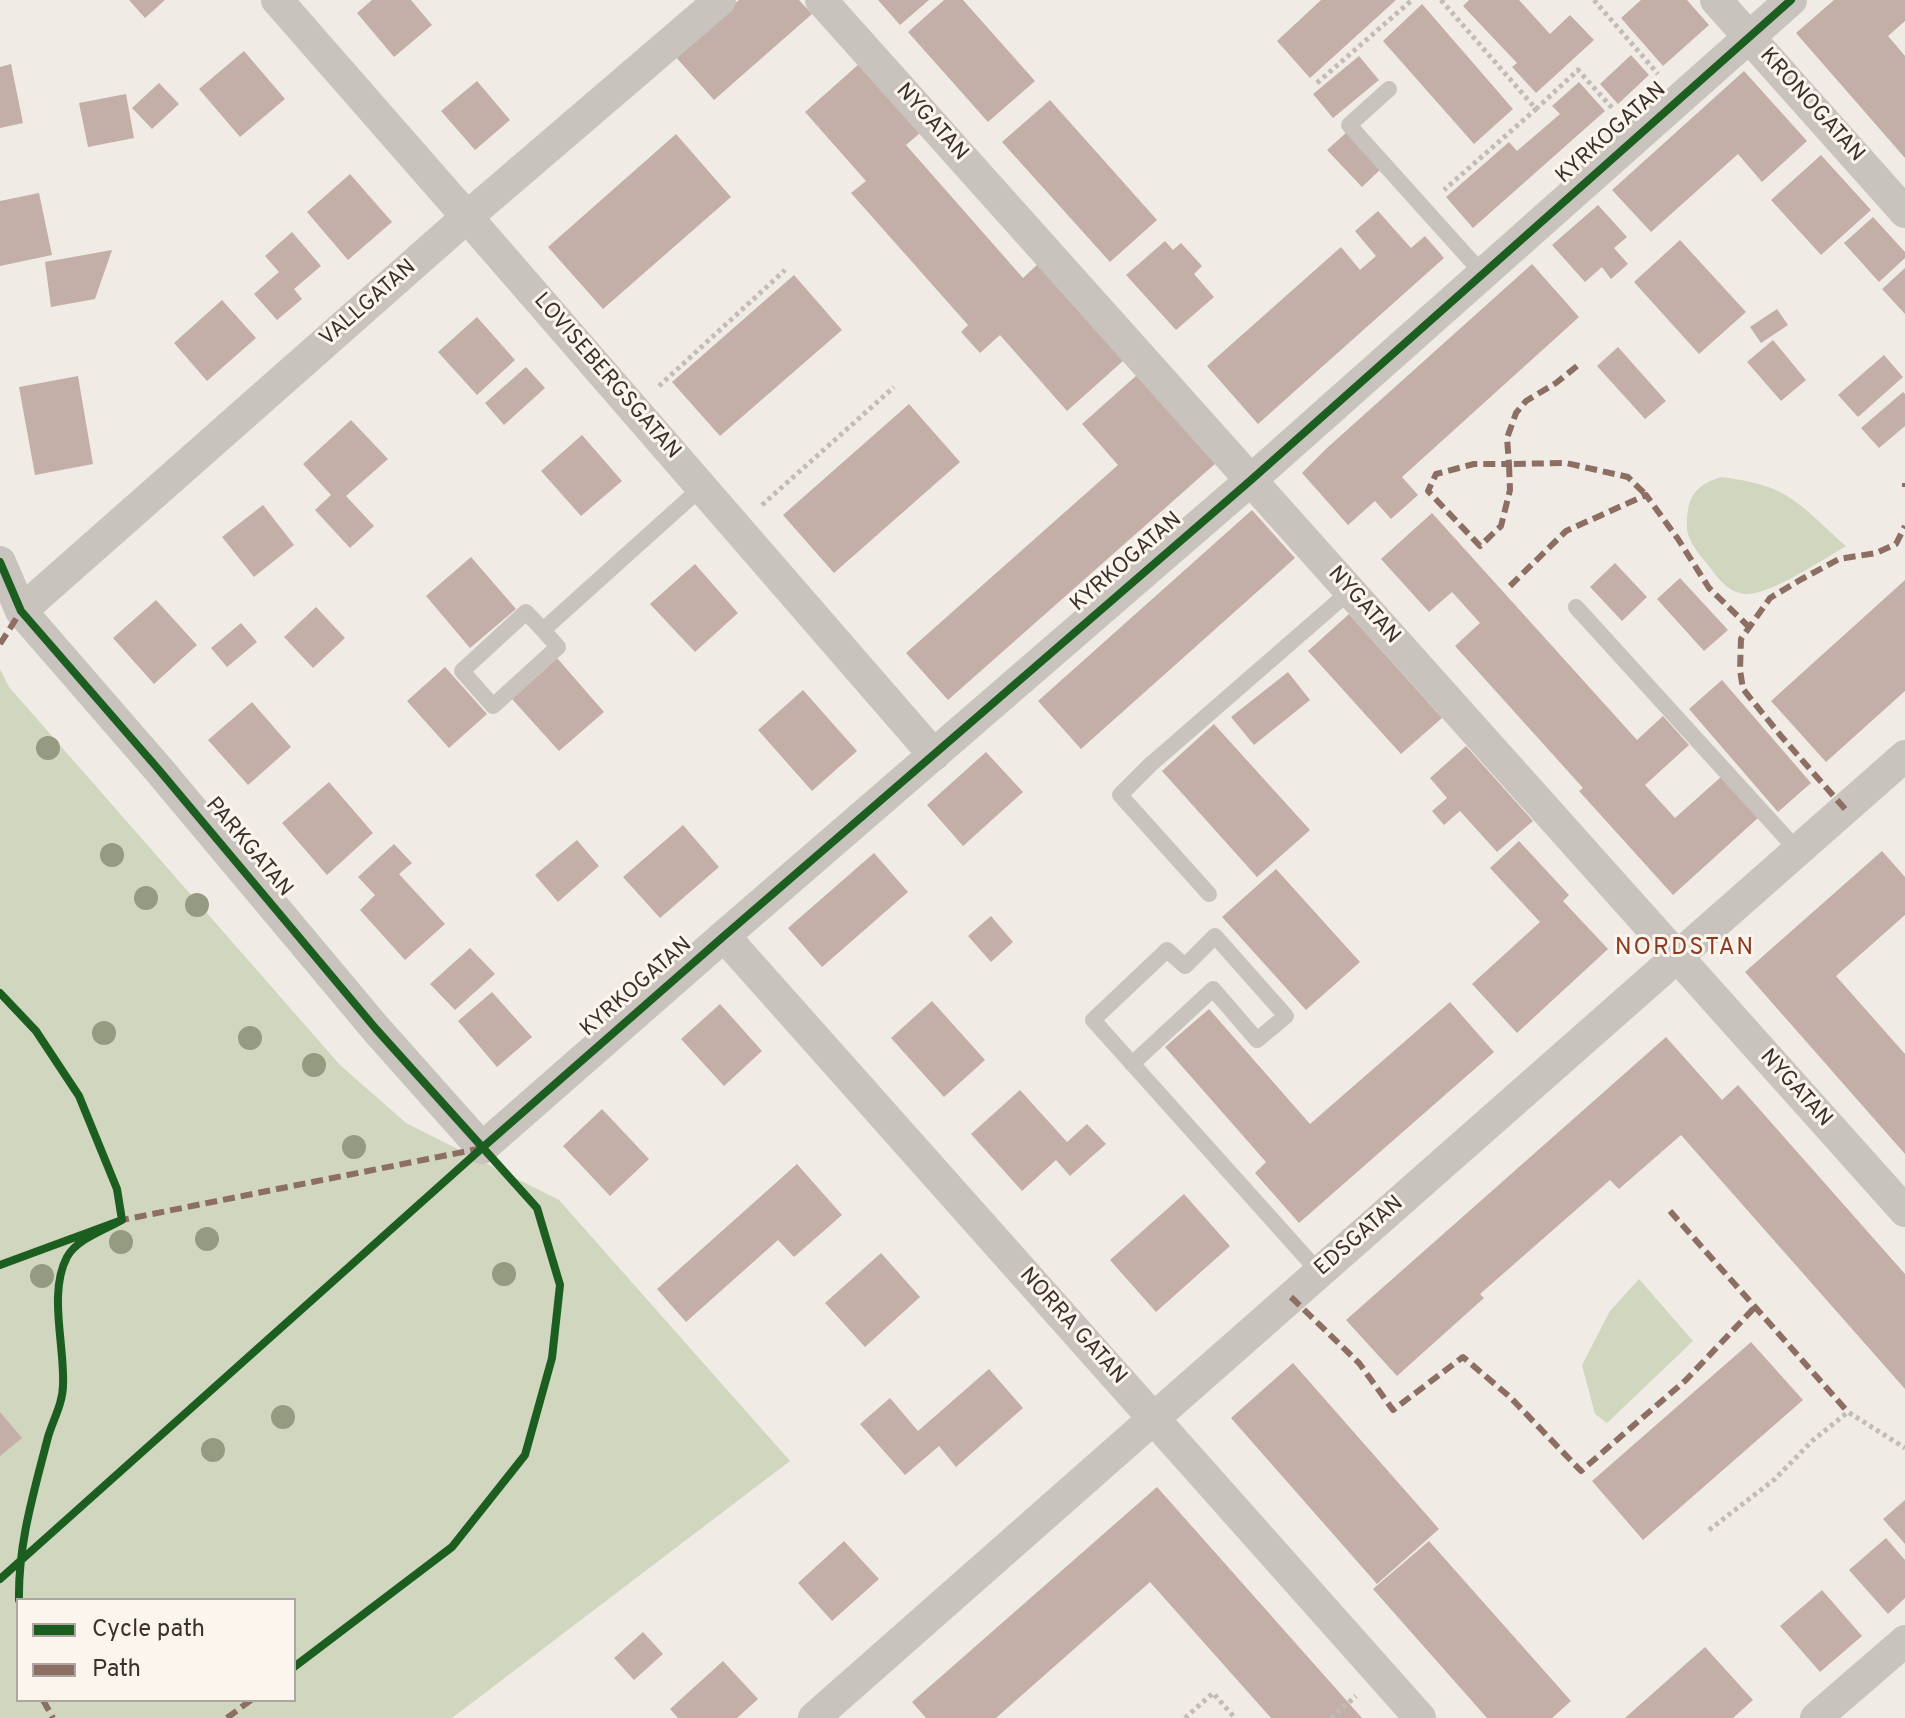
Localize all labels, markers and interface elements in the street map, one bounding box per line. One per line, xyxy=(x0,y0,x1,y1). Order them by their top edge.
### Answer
street label: KRONOGATAN xyxy=(1753,44,1869,168)
street label: KYRKOGATAN xyxy=(1552,78,1672,190)
street label: NYGATAN xyxy=(889,79,973,167)
street label: VALLGATAN xyxy=(316,255,422,353)
street label: LOVISEBERGSGATAN xyxy=(527,289,685,465)
street label: KYRKOGATAN xyxy=(1066,508,1188,618)
street label: NYGATAN xyxy=(1321,562,1405,650)
street label: PARKGATAN xyxy=(199,793,297,903)
street label: KYRKOGATAN xyxy=(576,933,698,1043)
district label: NORDSTAN xyxy=(1615,935,1755,963)
street label: NYGATAN xyxy=(1753,1045,1837,1133)
street label: EDSGATAN xyxy=(1310,1191,1410,1283)
street label: NORRA GATAN xyxy=(1013,1263,1131,1391)
legend xyxy=(16,1598,296,1702)
text: Cycle path xyxy=(92,1615,205,1645)
text: Path xyxy=(92,1655,141,1685)

